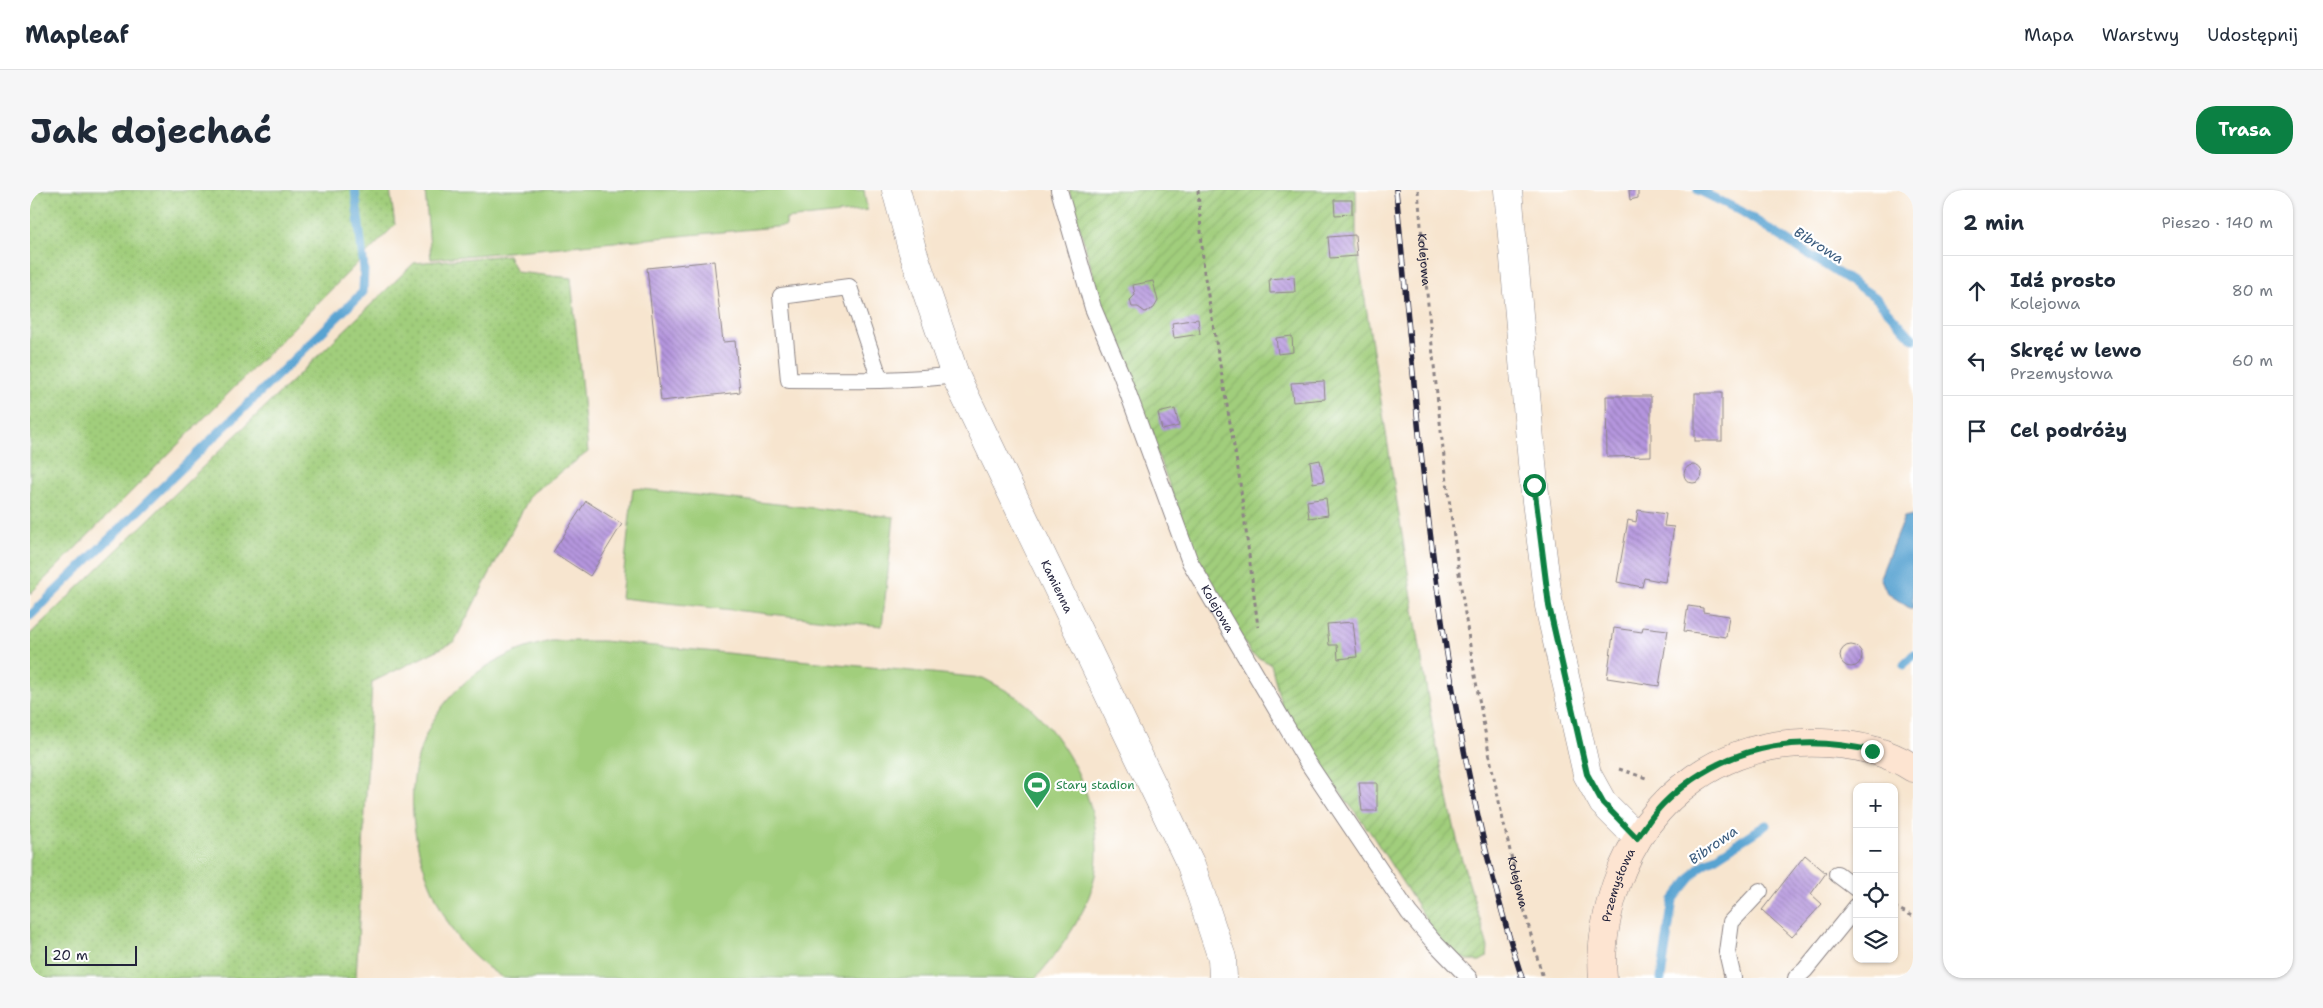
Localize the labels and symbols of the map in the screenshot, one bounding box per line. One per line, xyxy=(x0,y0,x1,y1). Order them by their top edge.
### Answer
water label: Bibrowa xyxy=(1791,223,1847,267)
street label: Kolejowa xyxy=(1414,233,1434,287)
route start xyxy=(1523,474,1546,497)
street label: Kamienna xyxy=(1037,557,1077,616)
street label: Kolejowa xyxy=(1197,582,1238,636)
route end xyxy=(1861,740,1884,763)
sports icon: Stary stadion xyxy=(1022,770,1052,809)
place label: Stary stadion xyxy=(1056,777,1135,793)
water label: Bibrowa xyxy=(1685,822,1741,868)
street label: Przemysłowa xyxy=(1598,845,1639,924)
street label: Kolejowa xyxy=(1504,855,1532,910)
scale bar xyxy=(45,943,138,966)

